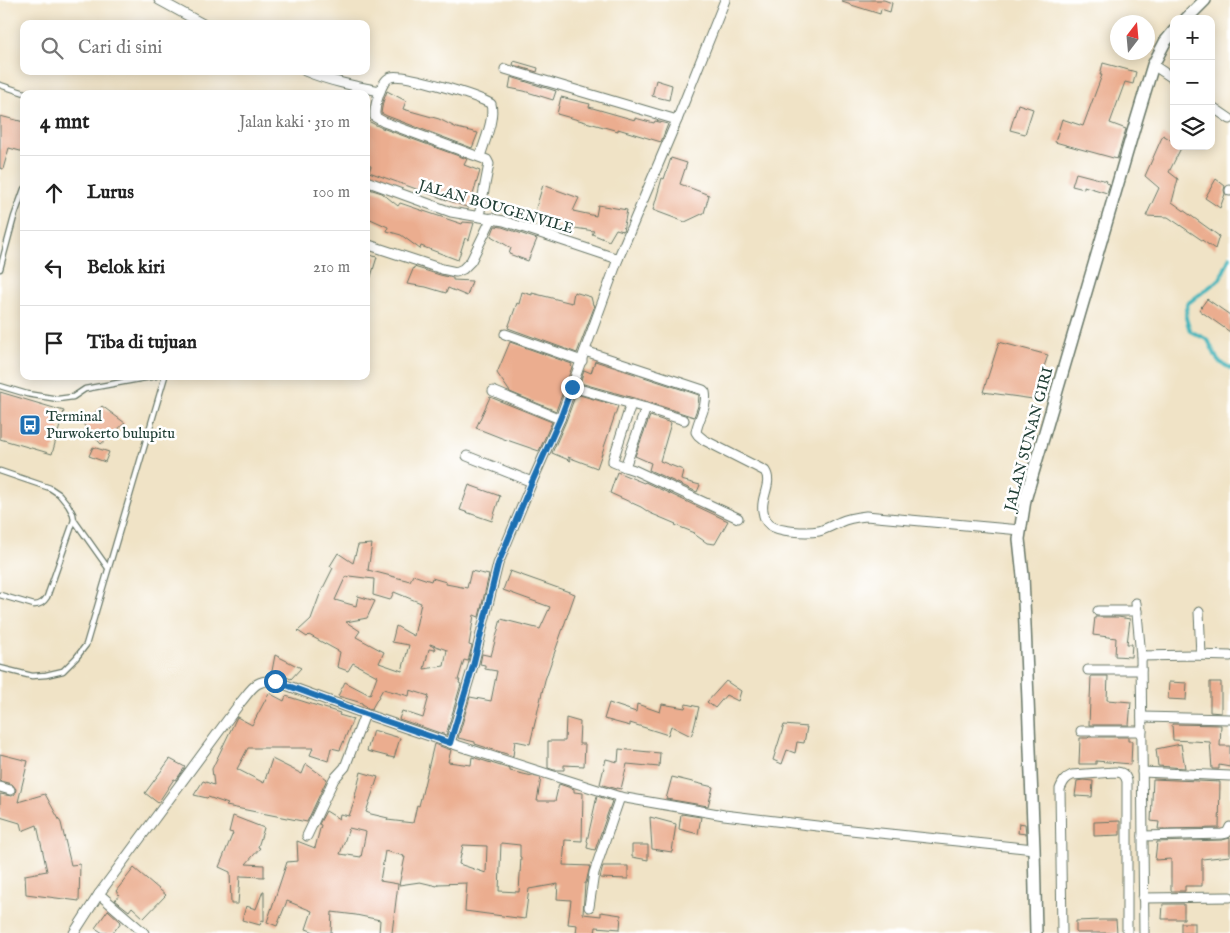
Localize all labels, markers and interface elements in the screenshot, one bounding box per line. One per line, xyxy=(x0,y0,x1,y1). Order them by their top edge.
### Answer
north arrow xyxy=(1110,15,1155,60)
map controls xyxy=(1170,15,1215,150)
button: + xyxy=(1170,15,1215,60)
search box xyxy=(20,20,370,75)
icon: search xyxy=(38,34,66,62)
text: Cari di sini xyxy=(78,36,162,60)
button: − xyxy=(1170,60,1215,105)
button: layers xyxy=(1170,105,1215,150)
text: 4 mnt xyxy=(40,109,89,136)
text: Jalan kaki · 310 m xyxy=(239,113,350,133)
street label: JALAN BOUGENVILE xyxy=(414,175,576,238)
icon: ahead xyxy=(40,179,68,207)
text: Lurus xyxy=(87,181,134,205)
text: 100 m xyxy=(313,183,350,203)
icon: left xyxy=(40,254,68,282)
text: Belok kiri xyxy=(87,256,165,280)
text: 210 m xyxy=(313,258,350,278)
icon: arrive xyxy=(40,329,68,357)
text: Tiba di tujuan xyxy=(87,331,197,355)
street label: JALAN SUNAN GIRI xyxy=(1000,364,1058,515)
route end xyxy=(561,376,584,399)
place label: Terminal Purwokerto bulupitu xyxy=(46,407,175,443)
bus stop icon: Terminal Purwokerto bulupitu xyxy=(18,413,42,437)
route start xyxy=(264,670,287,693)

